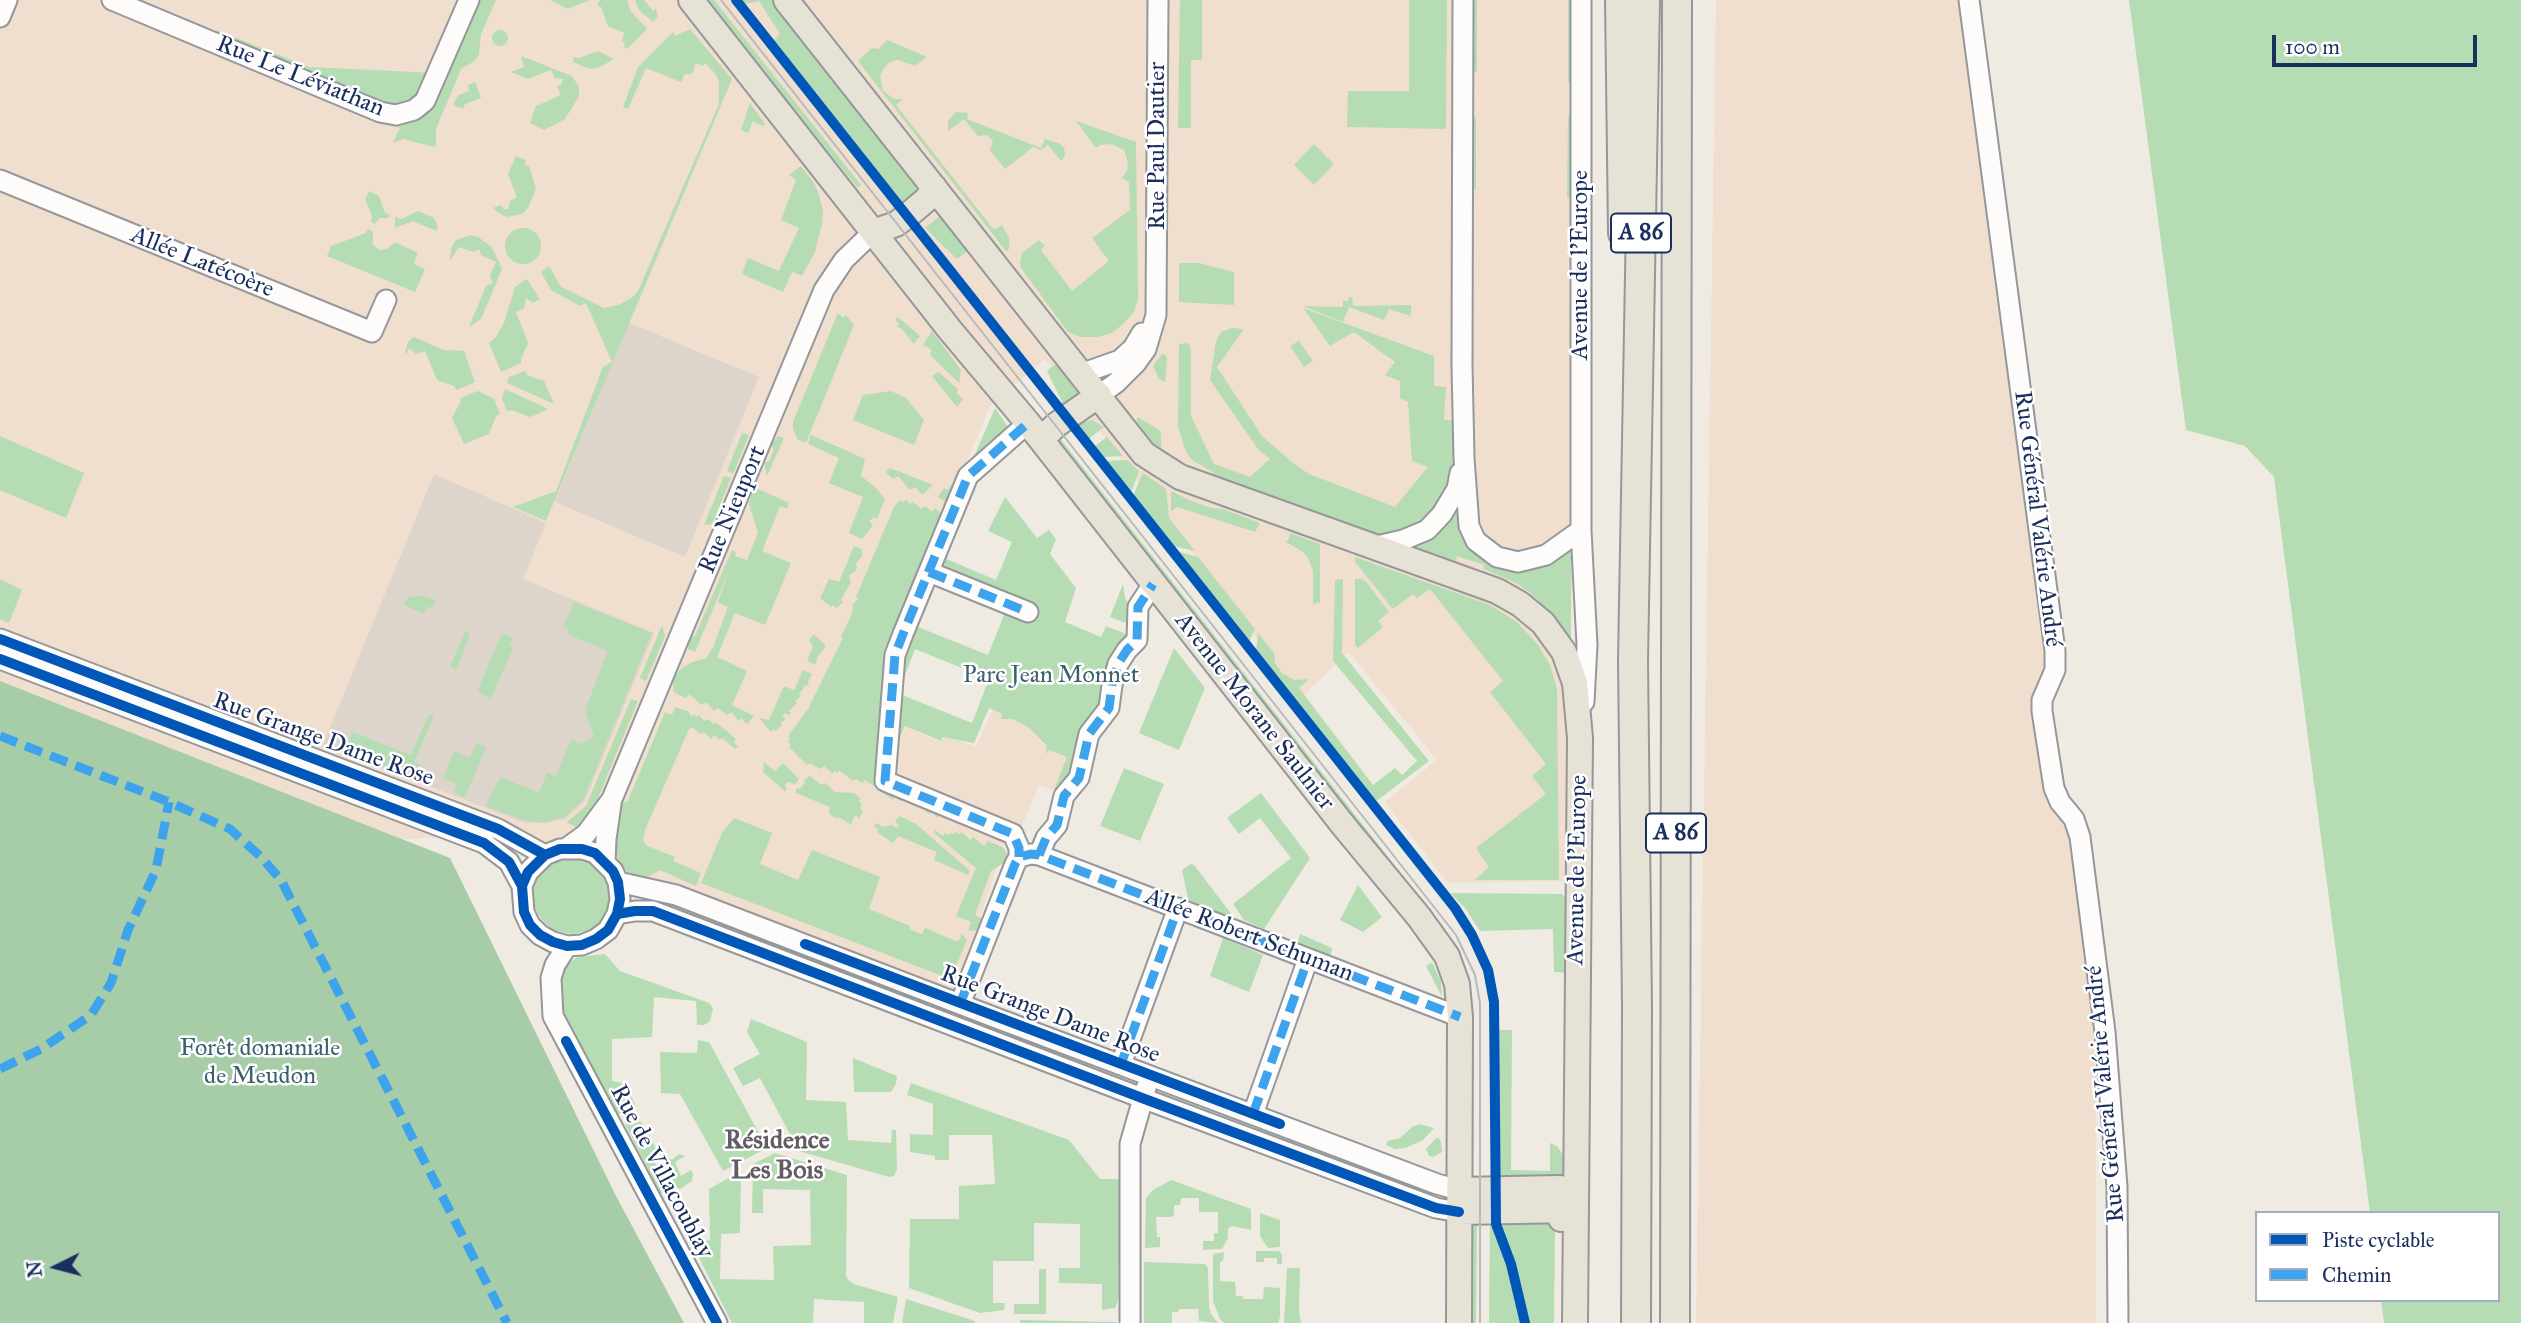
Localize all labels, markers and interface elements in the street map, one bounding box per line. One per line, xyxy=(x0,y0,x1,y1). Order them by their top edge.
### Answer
scale bar xyxy=(2276,21,2481,65)
street label: Rue Le Léviathan xyxy=(212,30,388,124)
text: 100 m xyxy=(2285,34,2340,60)
street label: Rue Paul Dautier xyxy=(1144,62,1172,230)
street label: Avenue de l'Europe xyxy=(1567,170,1595,360)
road number: A 86 xyxy=(1611,214,1671,252)
street label: Allée Latécoère xyxy=(126,221,278,305)
street label: Rue Général Valérie André xyxy=(2007,389,2067,649)
street label: Rue Nieuport xyxy=(693,442,773,578)
street label: Avenue Morane Saulnier xyxy=(1168,607,1340,817)
park label: Parc Jean Monnet xyxy=(963,662,1139,690)
street label: Rue Grange Dame Rose xyxy=(209,687,437,793)
street label: Avenue de l'Europe xyxy=(1562,775,1594,965)
road number: A 86 xyxy=(1646,814,1706,852)
street label: Allée Robert Schuman xyxy=(1141,883,1357,989)
street label: Rue Grange Dame Rose xyxy=(936,960,1164,1070)
street label: Rue Général Valérie André xyxy=(2080,964,2132,1224)
park label: Forêt domaniale de Meudon xyxy=(180,1035,340,1091)
street label: Rue de Villacoublay xyxy=(603,1080,719,1264)
district label: Résidence Les Bois xyxy=(724,1126,830,1188)
legend xyxy=(2255,1211,2500,1302)
text: Piste cyclable xyxy=(2322,1227,2435,1253)
north arrow xyxy=(21,1232,91,1302)
text: N xyxy=(22,1260,47,1278)
text: Chemin xyxy=(2322,1262,2391,1288)

